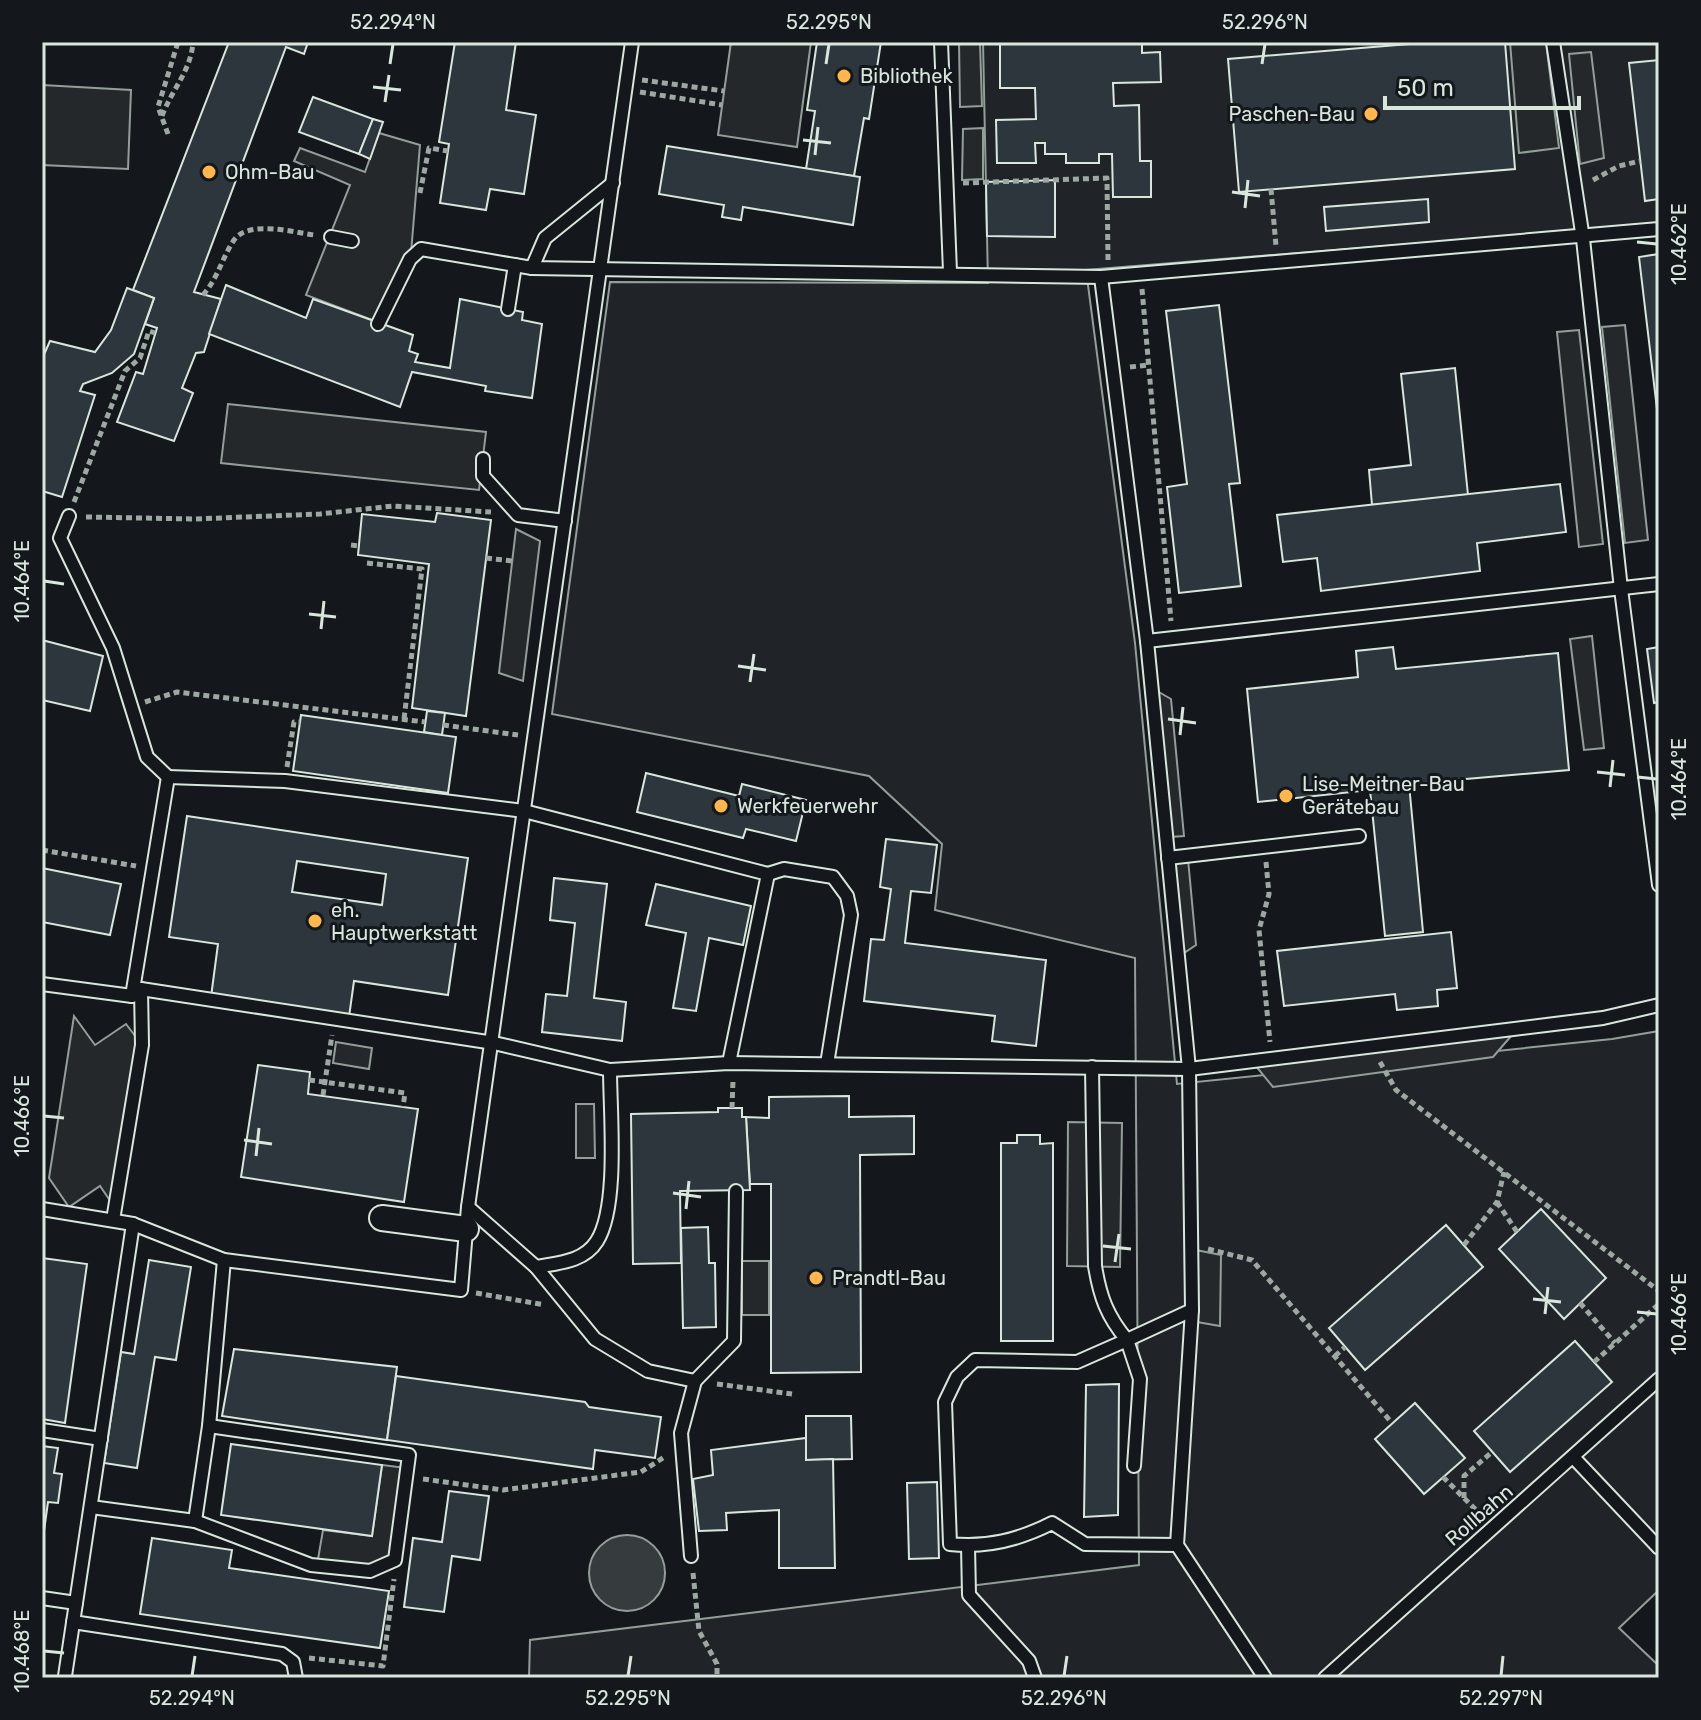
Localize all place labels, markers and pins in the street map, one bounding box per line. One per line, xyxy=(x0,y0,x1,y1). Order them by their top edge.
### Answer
place label: Bibliothek xyxy=(860,64,953,88)
marker: Bibliothek xyxy=(835,67,853,85)
place label: Paschen-Bau xyxy=(1229,102,1355,126)
marker: Paschen-Bau xyxy=(1362,105,1380,123)
place label: Ohm-Bau xyxy=(225,160,314,184)
marker: Ohm-Bau xyxy=(200,163,218,181)
place label: Lise-Meitner-Bau Gerätebau xyxy=(1302,772,1465,819)
marker: Lise-Meitner-Bau Gerätebau xyxy=(1277,787,1295,805)
place label: Werkfeuerwehr xyxy=(737,794,878,818)
marker: Werkfeuerwehr xyxy=(712,797,730,815)
place label: eh. Hauptwerkstatt xyxy=(331,898,477,945)
marker: eh. Hauptwerkstatt xyxy=(306,912,324,930)
place label: Prandtl-Bau xyxy=(832,1266,946,1290)
marker: Prandtl-Bau xyxy=(807,1269,825,1287)

